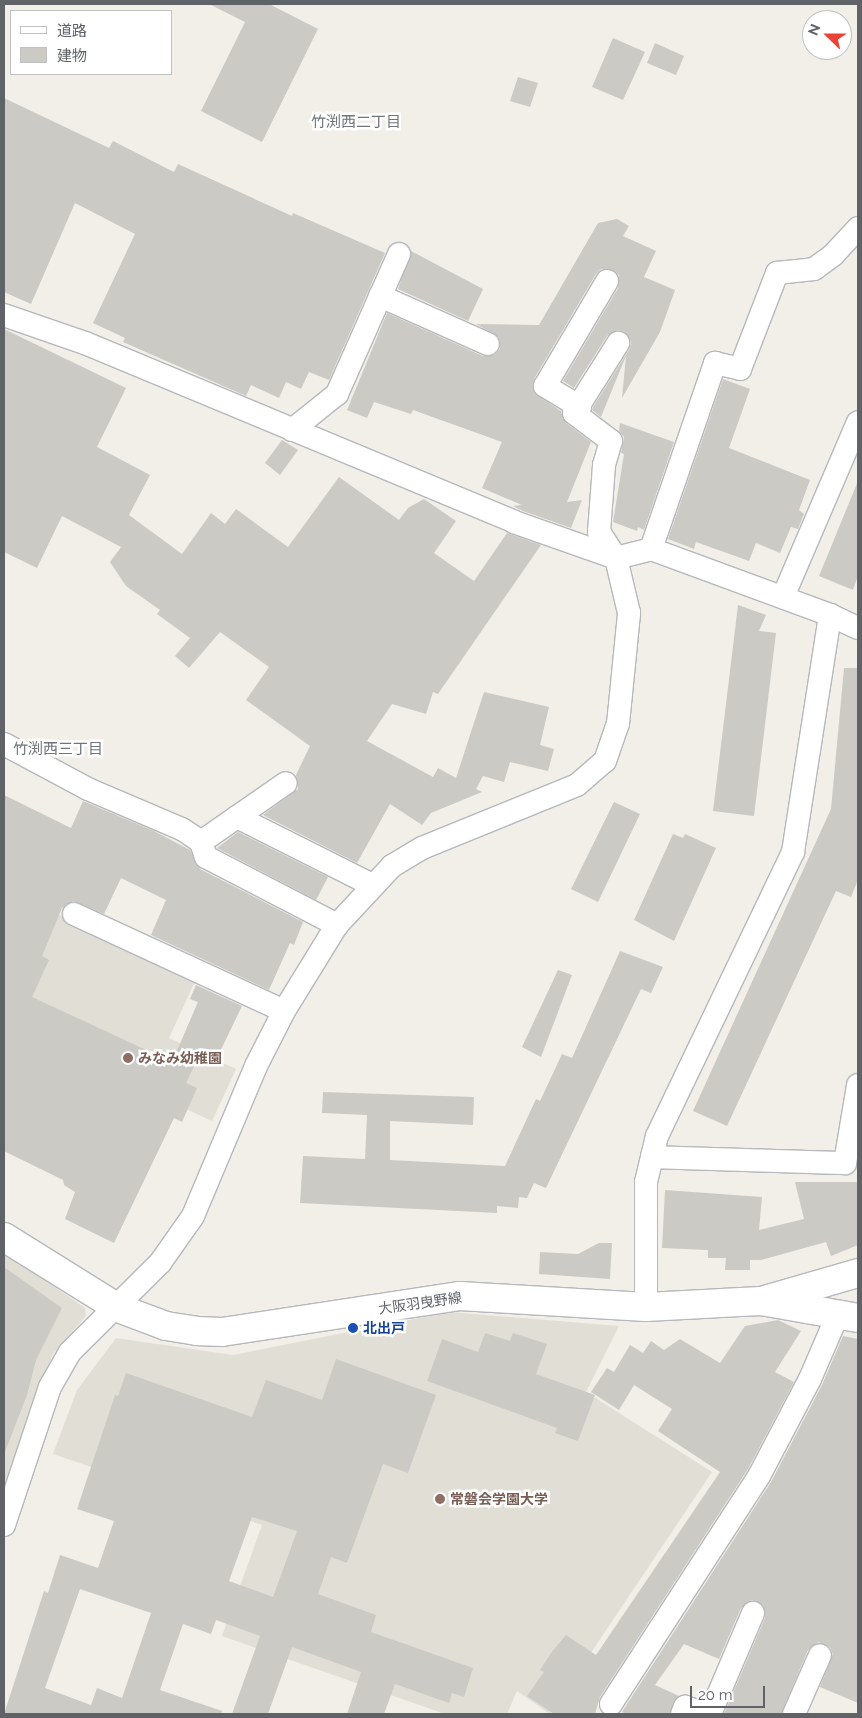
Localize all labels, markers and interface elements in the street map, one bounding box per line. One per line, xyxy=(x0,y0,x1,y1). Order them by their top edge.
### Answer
legend xyxy=(10,10,172,75)
north arrow xyxy=(802,10,852,60)
text: 道路 xyxy=(57,22,87,40)
text: N xyxy=(805,22,823,38)
text: 建物 xyxy=(57,47,87,65)
district label: 竹渕西二丁目 xyxy=(311,114,401,132)
district label: 竹渕西三丁目 xyxy=(13,741,103,759)
place label: みなみ幼稚園 xyxy=(138,1050,222,1066)
marker: みなみ幼稚園 xyxy=(122,1052,134,1064)
street label: 大阪羽曳野線 xyxy=(377,1289,463,1317)
place label: 北出戸 xyxy=(363,1320,405,1336)
marker: 北出戸 xyxy=(347,1322,359,1334)
place label: 常磐会学園大学 xyxy=(450,1491,548,1507)
marker: 常磐会学園大学 xyxy=(434,1493,446,1505)
scale bar xyxy=(692,1676,767,1708)
text: 20 m xyxy=(698,1686,733,1704)

